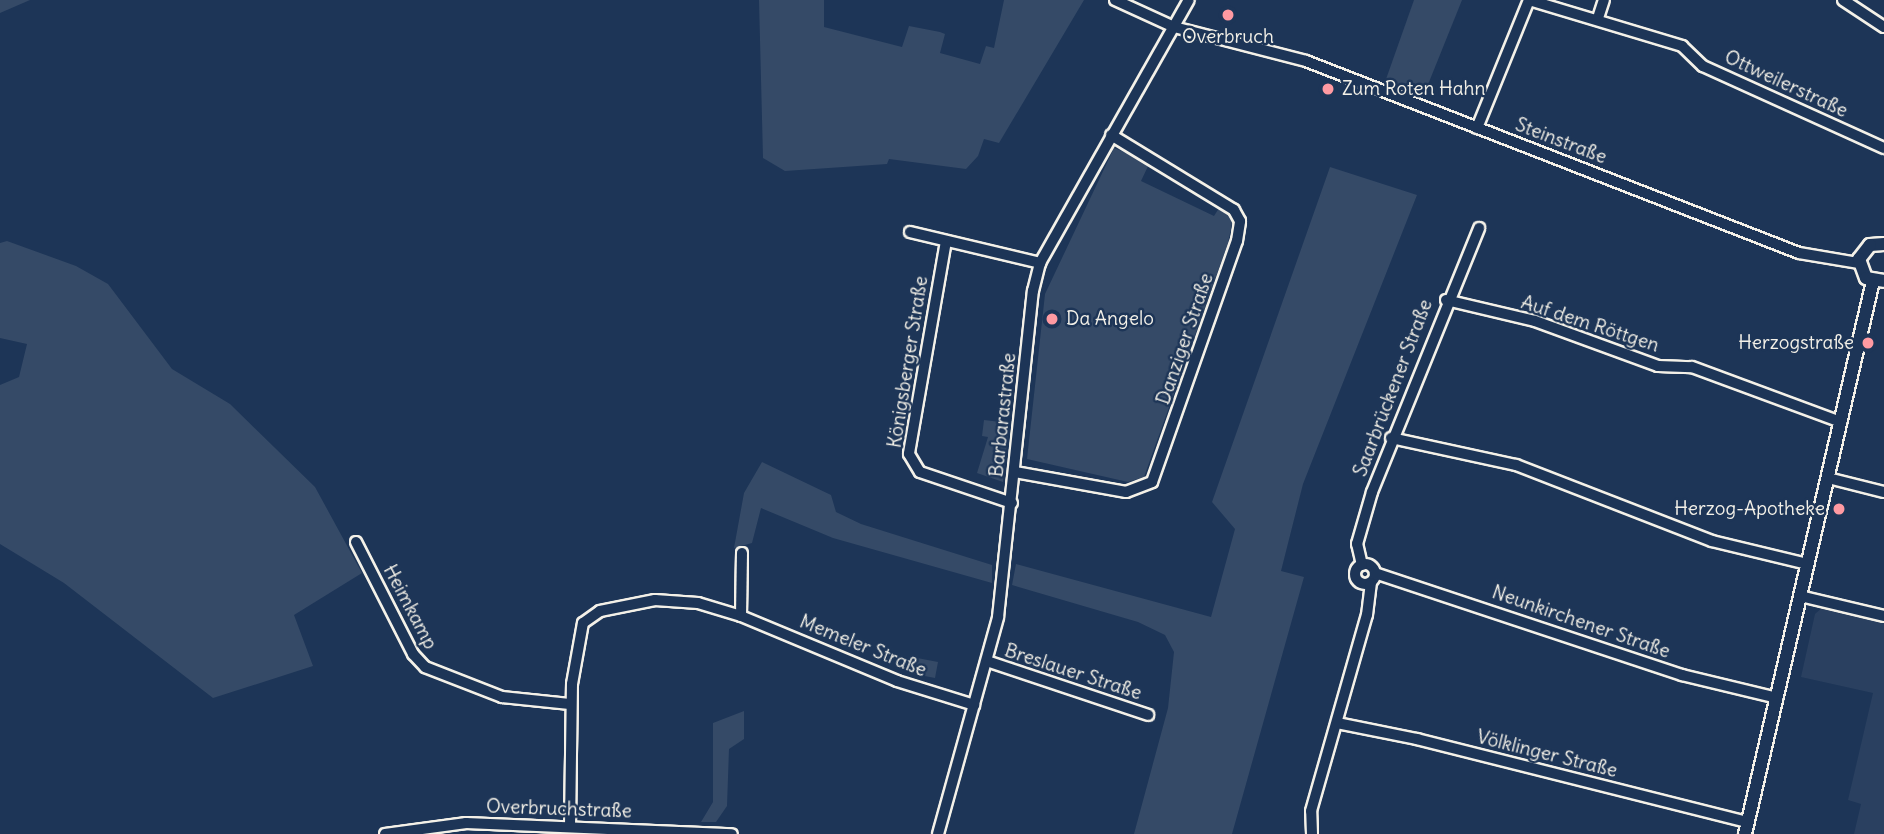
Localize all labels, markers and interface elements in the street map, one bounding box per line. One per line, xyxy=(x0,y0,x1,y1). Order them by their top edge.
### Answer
marker: Overbruch xyxy=(1220,7,1236,23)
place label: Overbruch xyxy=(1182,26,1274,48)
street label: Ottweilerstraße xyxy=(1721,46,1851,122)
place label: Zum Roten Hahn xyxy=(1342,78,1486,100)
marker: Zum Roten Hahn xyxy=(1320,81,1336,97)
street label: Steinstraße xyxy=(1512,113,1610,169)
street label: Danziger Straße xyxy=(1152,270,1218,408)
street label: Königsberger Straße xyxy=(883,274,933,450)
street label: Auf dem Röttgen xyxy=(1518,291,1662,357)
street label: Saarbrückener Straße xyxy=(1349,296,1437,480)
place label: Da Angelo xyxy=(1066,308,1154,330)
marker: Da Angelo xyxy=(1044,311,1060,327)
place label: Herzogstraße xyxy=(1738,332,1854,354)
marker: Herzogstraße xyxy=(1860,335,1876,351)
street label: Barbarastraße xyxy=(985,352,1021,478)
place label: Herzog-Apotheke xyxy=(1674,498,1825,520)
marker: Herzog-Apotheke xyxy=(1831,501,1847,517)
street label: Heimkamp xyxy=(378,561,442,653)
street label: Neunkirchener Straße xyxy=(1489,581,1673,663)
street label: Memeler Straße xyxy=(796,610,930,682)
street label: Breslauer Straße xyxy=(1002,639,1144,705)
street label: Völklinger Straße xyxy=(1474,726,1620,782)
street label: Overbruchstraße xyxy=(486,795,632,823)

